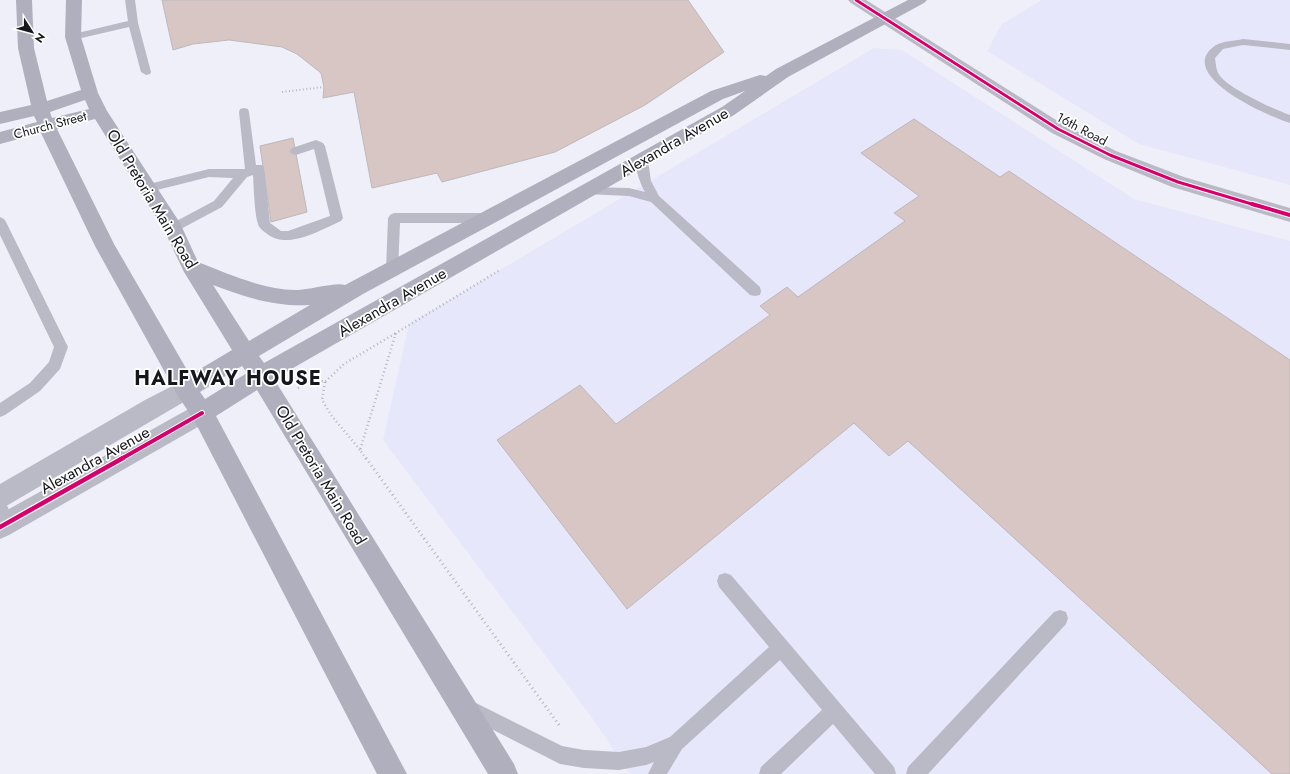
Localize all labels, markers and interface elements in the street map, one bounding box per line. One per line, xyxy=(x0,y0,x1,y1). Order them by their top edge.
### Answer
north arrow xyxy=(12,12,52,52)
text: N xyxy=(31,30,49,46)
street label: Alexandra Avenue xyxy=(615,102,733,182)
street label: Church Street xyxy=(11,106,89,144)
street label: 16th Road xyxy=(1053,108,1111,150)
street label: Old Pretoria Main Road xyxy=(101,125,203,273)
street label: Alexandra Avenue xyxy=(333,262,451,342)
district label: HALFWAY HOUSE xyxy=(134,364,322,393)
street label: Old Pretoria Main Road xyxy=(270,401,372,549)
street label: Alexandra Avenue xyxy=(36,420,154,500)

